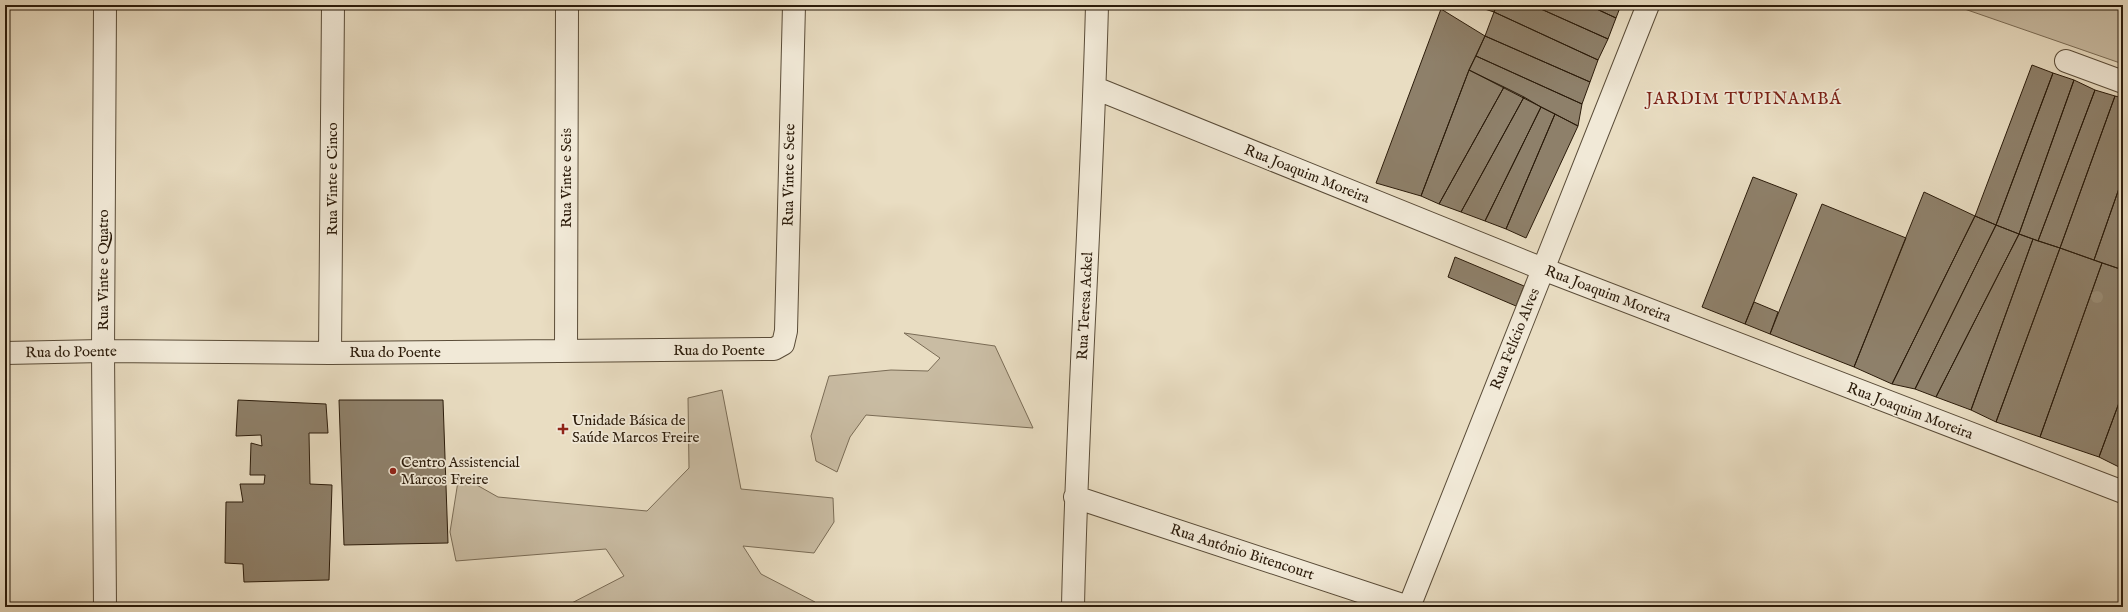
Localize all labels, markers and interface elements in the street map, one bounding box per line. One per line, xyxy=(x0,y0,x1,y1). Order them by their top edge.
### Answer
district label: JARDIM TUPINAMBÁ xyxy=(1644,88,1842,110)
street label: Rua Vinte e Cinco xyxy=(323,122,342,236)
street label: Rua Vinte e Sete xyxy=(779,123,799,227)
street label: Rua Vinte e Seis xyxy=(557,128,576,228)
street label: Rua Joaquim Moreira xyxy=(1241,140,1373,208)
street label: Rua Vinte e Quatro xyxy=(94,209,113,331)
street label: Rua Teresa Ackel xyxy=(1073,251,1097,361)
street label: Rua Joaquim Moreira xyxy=(1542,261,1674,327)
street label: Rua Felício Alves xyxy=(1486,285,1544,393)
street label: Rua do Poente xyxy=(673,341,765,360)
street label: Rua do Poente xyxy=(25,342,117,362)
street label: Rua do Poente xyxy=(349,343,441,362)
street label: Rua Joaquim Moreira xyxy=(1844,378,1976,444)
place label: Unidade Básica de Saúde Marcos Freire xyxy=(572,411,700,447)
marker: Unidade Básica de Saúde Marcos Freire xyxy=(557,423,569,435)
place label: Centro Assistencial Marcos Freire xyxy=(401,453,520,489)
marker: Centro Assistencial Marcos Freire xyxy=(388,466,398,476)
street label: Rua Antônio Bitencourt xyxy=(1168,520,1316,584)

